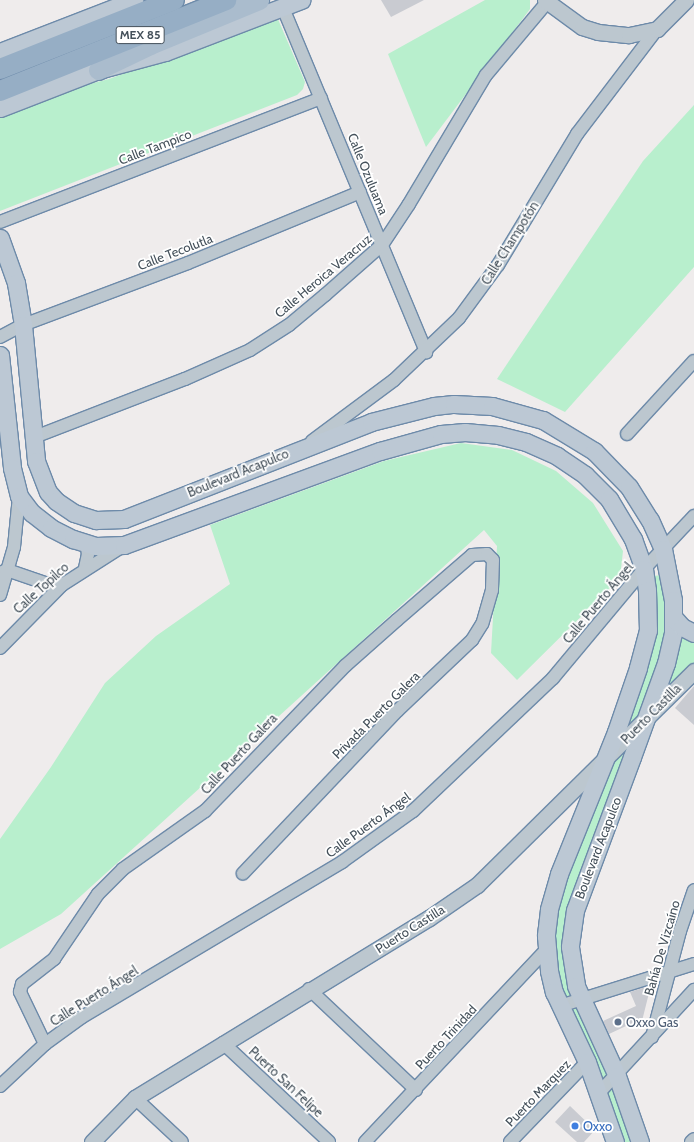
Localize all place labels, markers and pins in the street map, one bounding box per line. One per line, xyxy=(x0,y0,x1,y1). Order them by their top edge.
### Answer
place label: Oxxo Gas xyxy=(626,1014,678,1030)
marker: Oxxo Gas xyxy=(613,1017,623,1027)
place label: Oxxo xyxy=(583,1118,612,1134)
marker: Oxxo xyxy=(570,1121,580,1131)

